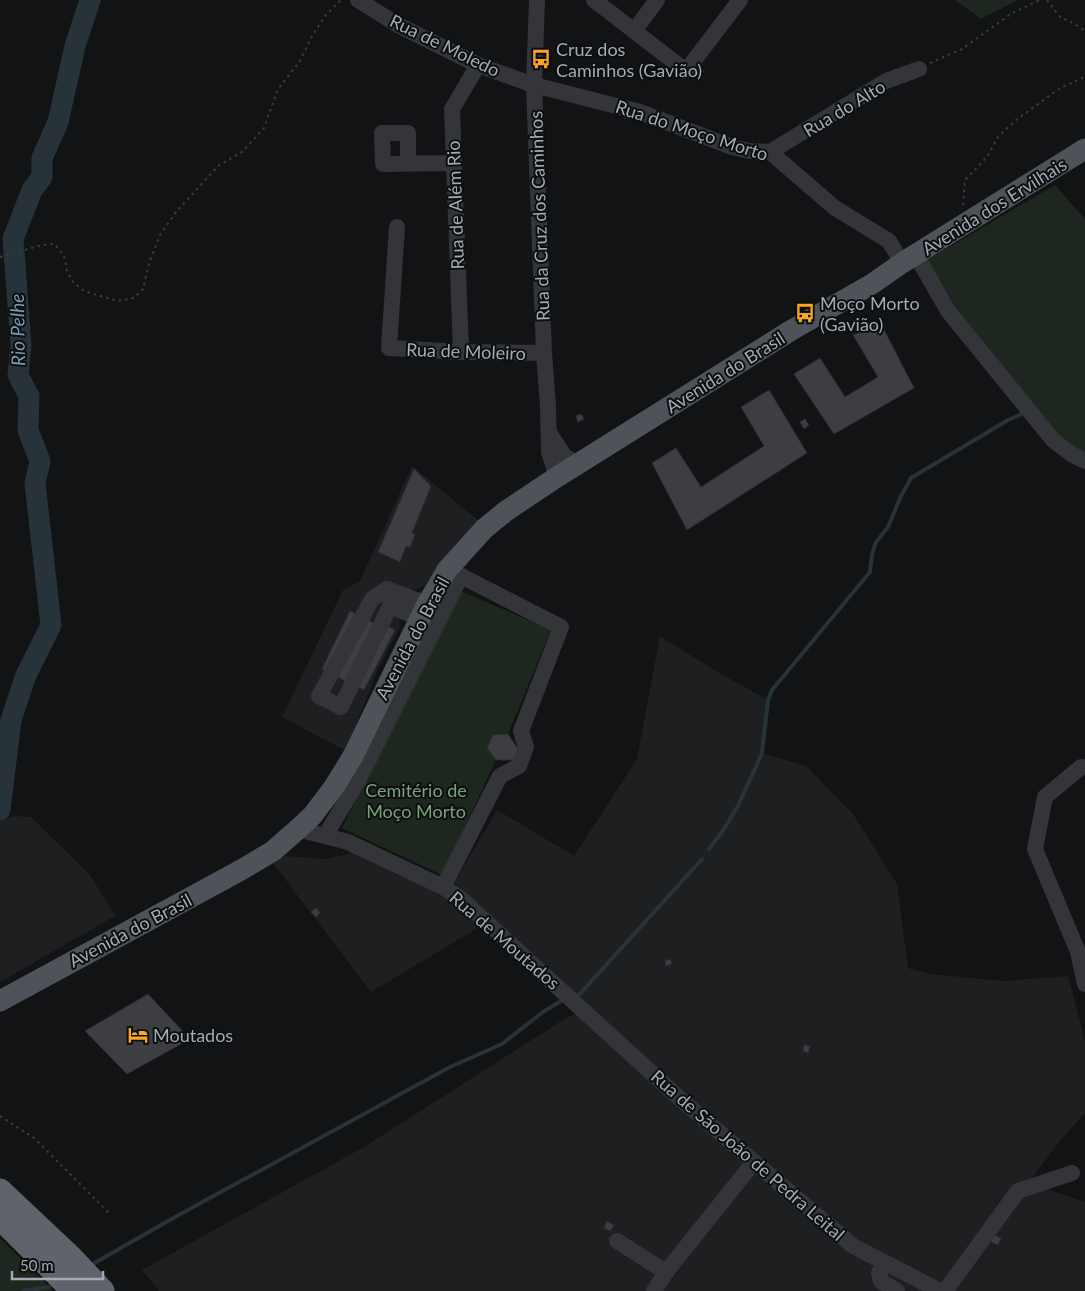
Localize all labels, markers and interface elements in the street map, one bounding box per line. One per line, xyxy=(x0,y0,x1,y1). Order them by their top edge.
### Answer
street label: Rua de Moledo xyxy=(387,9,503,81)
place label: Cruz dos Caminhos (Gavião) xyxy=(556,38,702,81)
bus stop icon: Cruz dos Caminhos (Gavião) xyxy=(530,48,552,70)
street label: Rua do Alto xyxy=(799,75,889,141)
street label: Rua do Moço Morto xyxy=(613,95,771,165)
street label: Rua da Cruz dos Caminhos xyxy=(524,110,554,321)
street label: Rua de Além Rio xyxy=(442,140,468,270)
street label: Avenida dos Ervilhais xyxy=(918,152,1071,259)
place label: Moço Morto (Gavião) xyxy=(820,292,920,335)
water label: Rio Pelhe xyxy=(5,294,29,366)
bus stop icon: Moço Morto (Gavião) xyxy=(794,302,816,324)
street label: Avenida do Brasil xyxy=(661,327,789,417)
street label: Rua de Moleiro xyxy=(406,338,526,364)
street label: Avenida do Brasil xyxy=(370,573,454,703)
park label: Cemitério de Moço Morto xyxy=(365,779,467,822)
street label: Rua de Moutados xyxy=(445,886,565,994)
street label: Avenida do Brasil xyxy=(65,888,195,972)
hotel icon: Moutados xyxy=(127,1024,149,1046)
place label: Moutados xyxy=(153,1024,233,1046)
street label: Rua de São João de Pedra Leital xyxy=(647,1065,849,1245)
scale bar xyxy=(12,1248,104,1280)
text: 50 m xyxy=(20,1256,54,1274)

